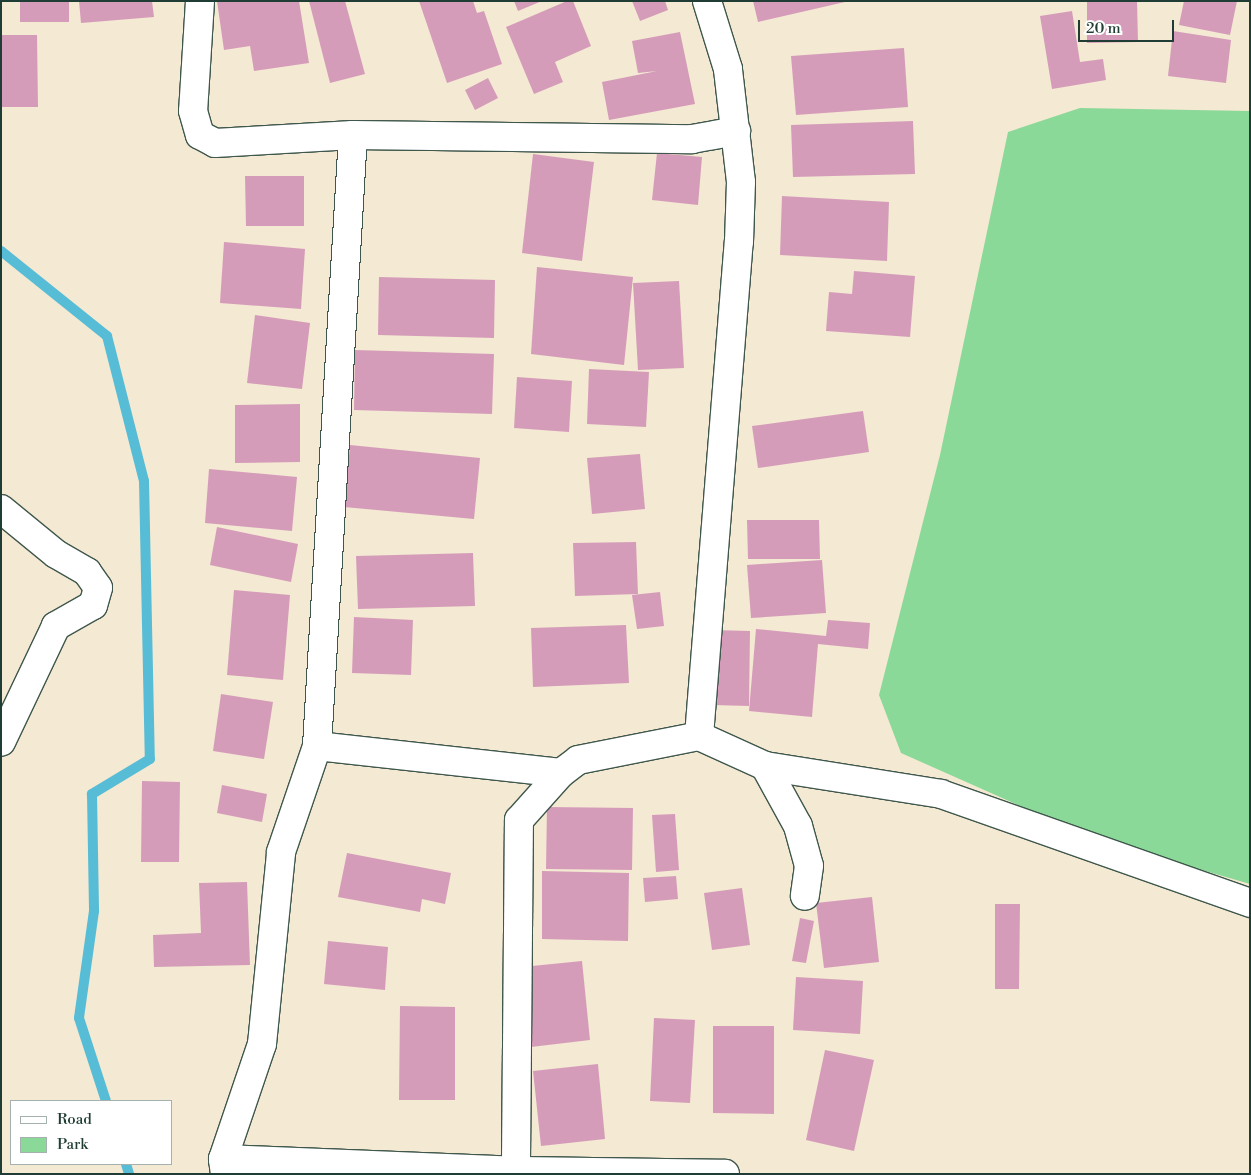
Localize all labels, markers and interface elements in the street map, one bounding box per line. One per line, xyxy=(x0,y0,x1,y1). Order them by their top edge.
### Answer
scale bar xyxy=(1081,10,1177,42)
text: 20 m xyxy=(1086,19,1121,38)
legend xyxy=(10,1100,172,1165)
text: Road xyxy=(57,1110,92,1129)
text: Park xyxy=(57,1135,88,1154)

